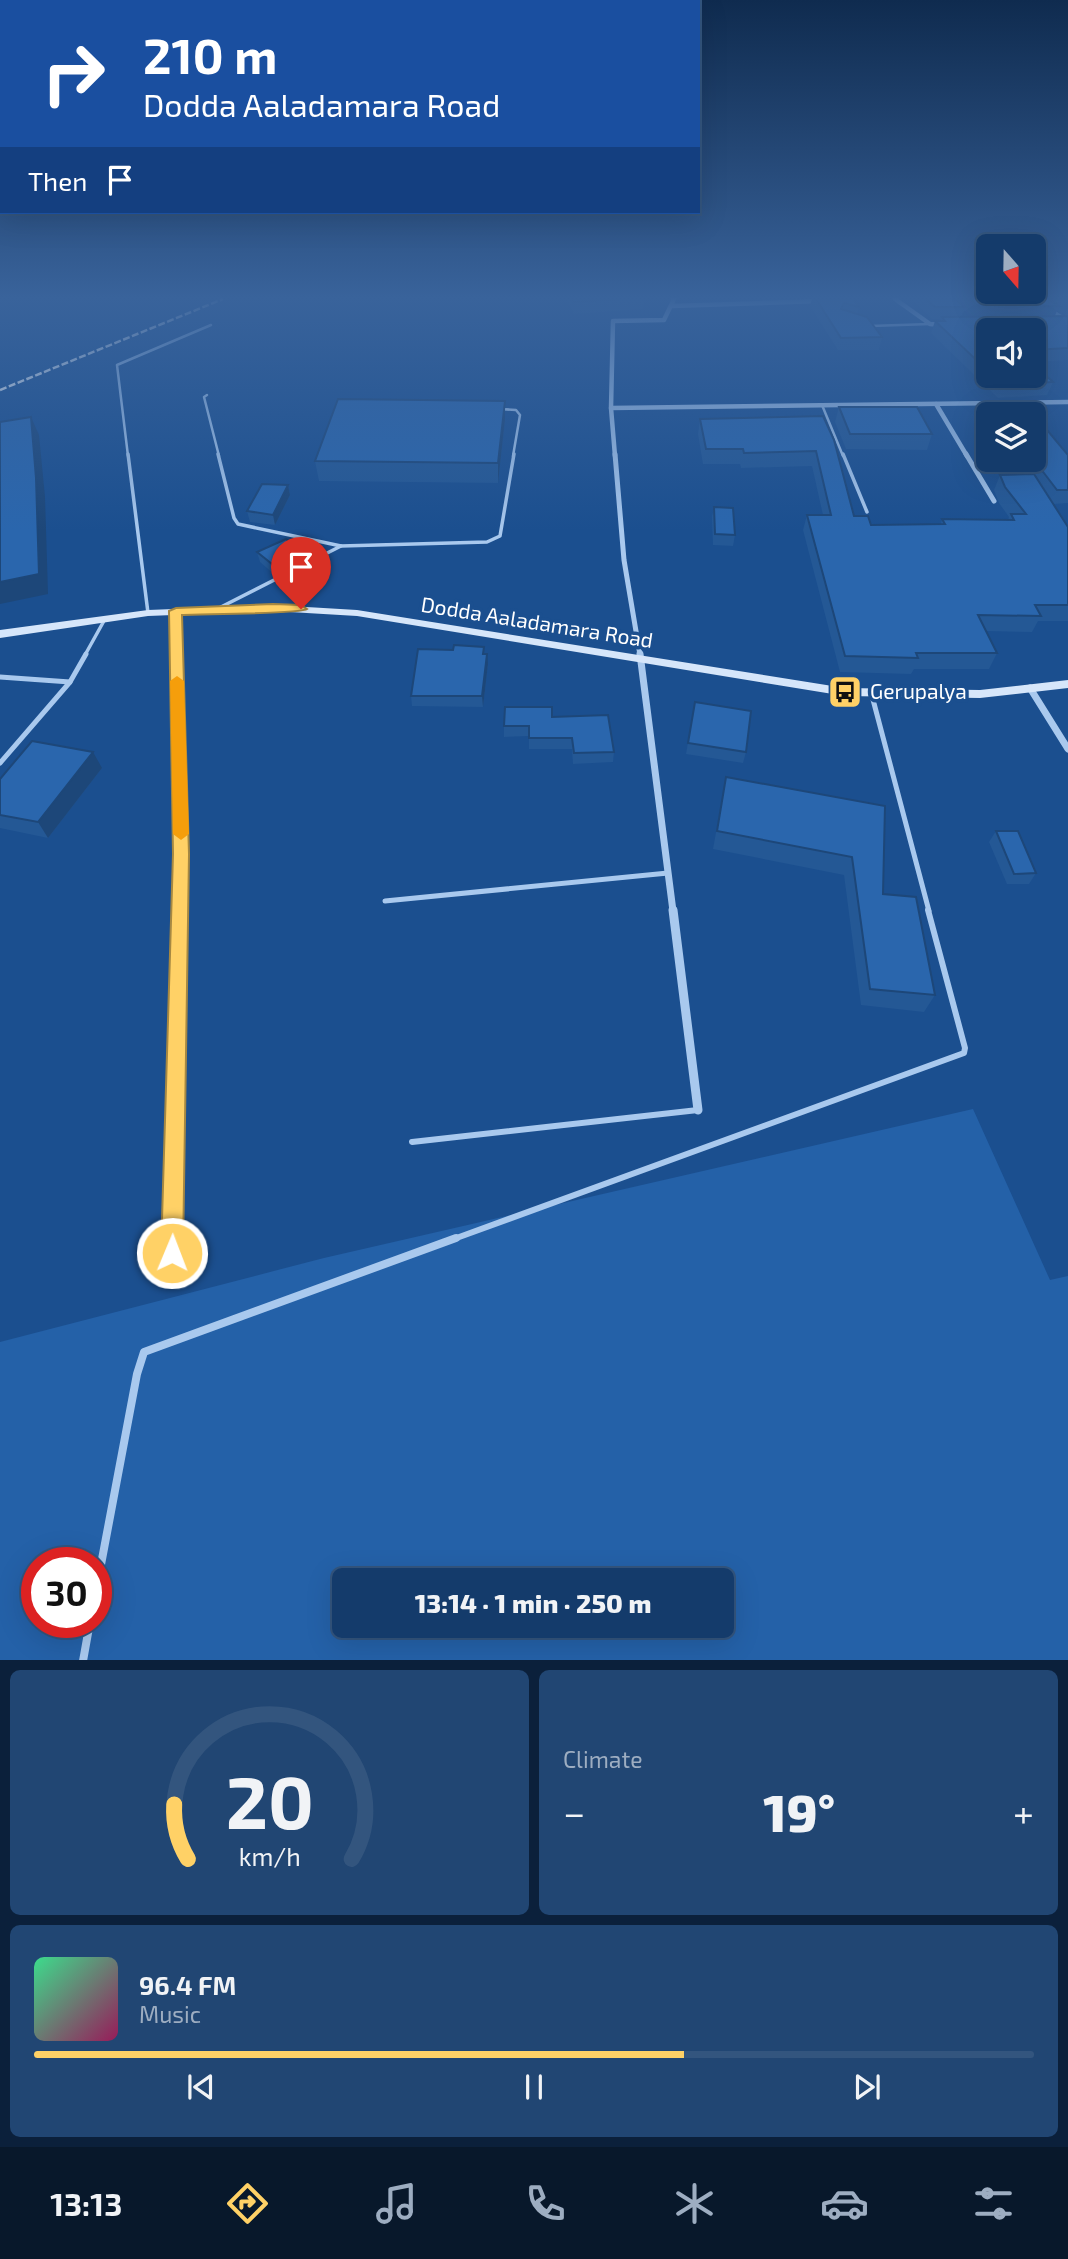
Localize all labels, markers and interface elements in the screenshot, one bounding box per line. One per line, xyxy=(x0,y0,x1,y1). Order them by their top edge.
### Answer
text: 210 m xyxy=(143,25,277,84)
icon: right xyxy=(28,28,119,119)
text: Dodda Aaladamara Road xyxy=(143,85,500,123)
icon: arrive xyxy=(101,161,139,199)
text: Then xyxy=(28,165,87,196)
north arrow xyxy=(976,234,1046,304)
map controls xyxy=(976,234,1046,472)
button: sound xyxy=(976,318,1046,388)
button: layers xyxy=(976,402,1046,472)
pin xyxy=(271,537,331,609)
icon: arrive xyxy=(282,548,320,586)
street label: Dodda Aaladamara Road xyxy=(419,591,655,652)
bus stop icon: Gerupalya xyxy=(826,673,864,711)
place label: Gerupalya xyxy=(870,678,967,703)
position arrow xyxy=(135,1216,209,1290)
speed limit sign: 30 xyxy=(21,1547,112,1638)
text: 13:14 · 1 min · 250 m xyxy=(415,1587,651,1618)
text: Climate xyxy=(563,1745,643,1773)
text: 20 xyxy=(225,1756,314,1844)
text: 19° xyxy=(763,1780,835,1842)
text: − xyxy=(563,1789,585,1835)
text: + xyxy=(1013,1789,1034,1835)
text: km/h xyxy=(238,1840,301,1870)
text: 96.4 FM xyxy=(139,1969,236,2000)
text: Music xyxy=(139,2000,201,2028)
icon: previous xyxy=(182,2068,220,2106)
icon: pause xyxy=(515,2068,553,2106)
icon: next xyxy=(848,2068,886,2106)
icon: directions xyxy=(223,2179,272,2228)
icon: music xyxy=(372,2179,421,2228)
icon: phone xyxy=(521,2179,570,2228)
icon: climate xyxy=(670,2179,719,2228)
icon: car xyxy=(820,2179,869,2228)
icon: filters xyxy=(969,2179,1018,2228)
text: 13:13 xyxy=(50,2184,122,2222)

